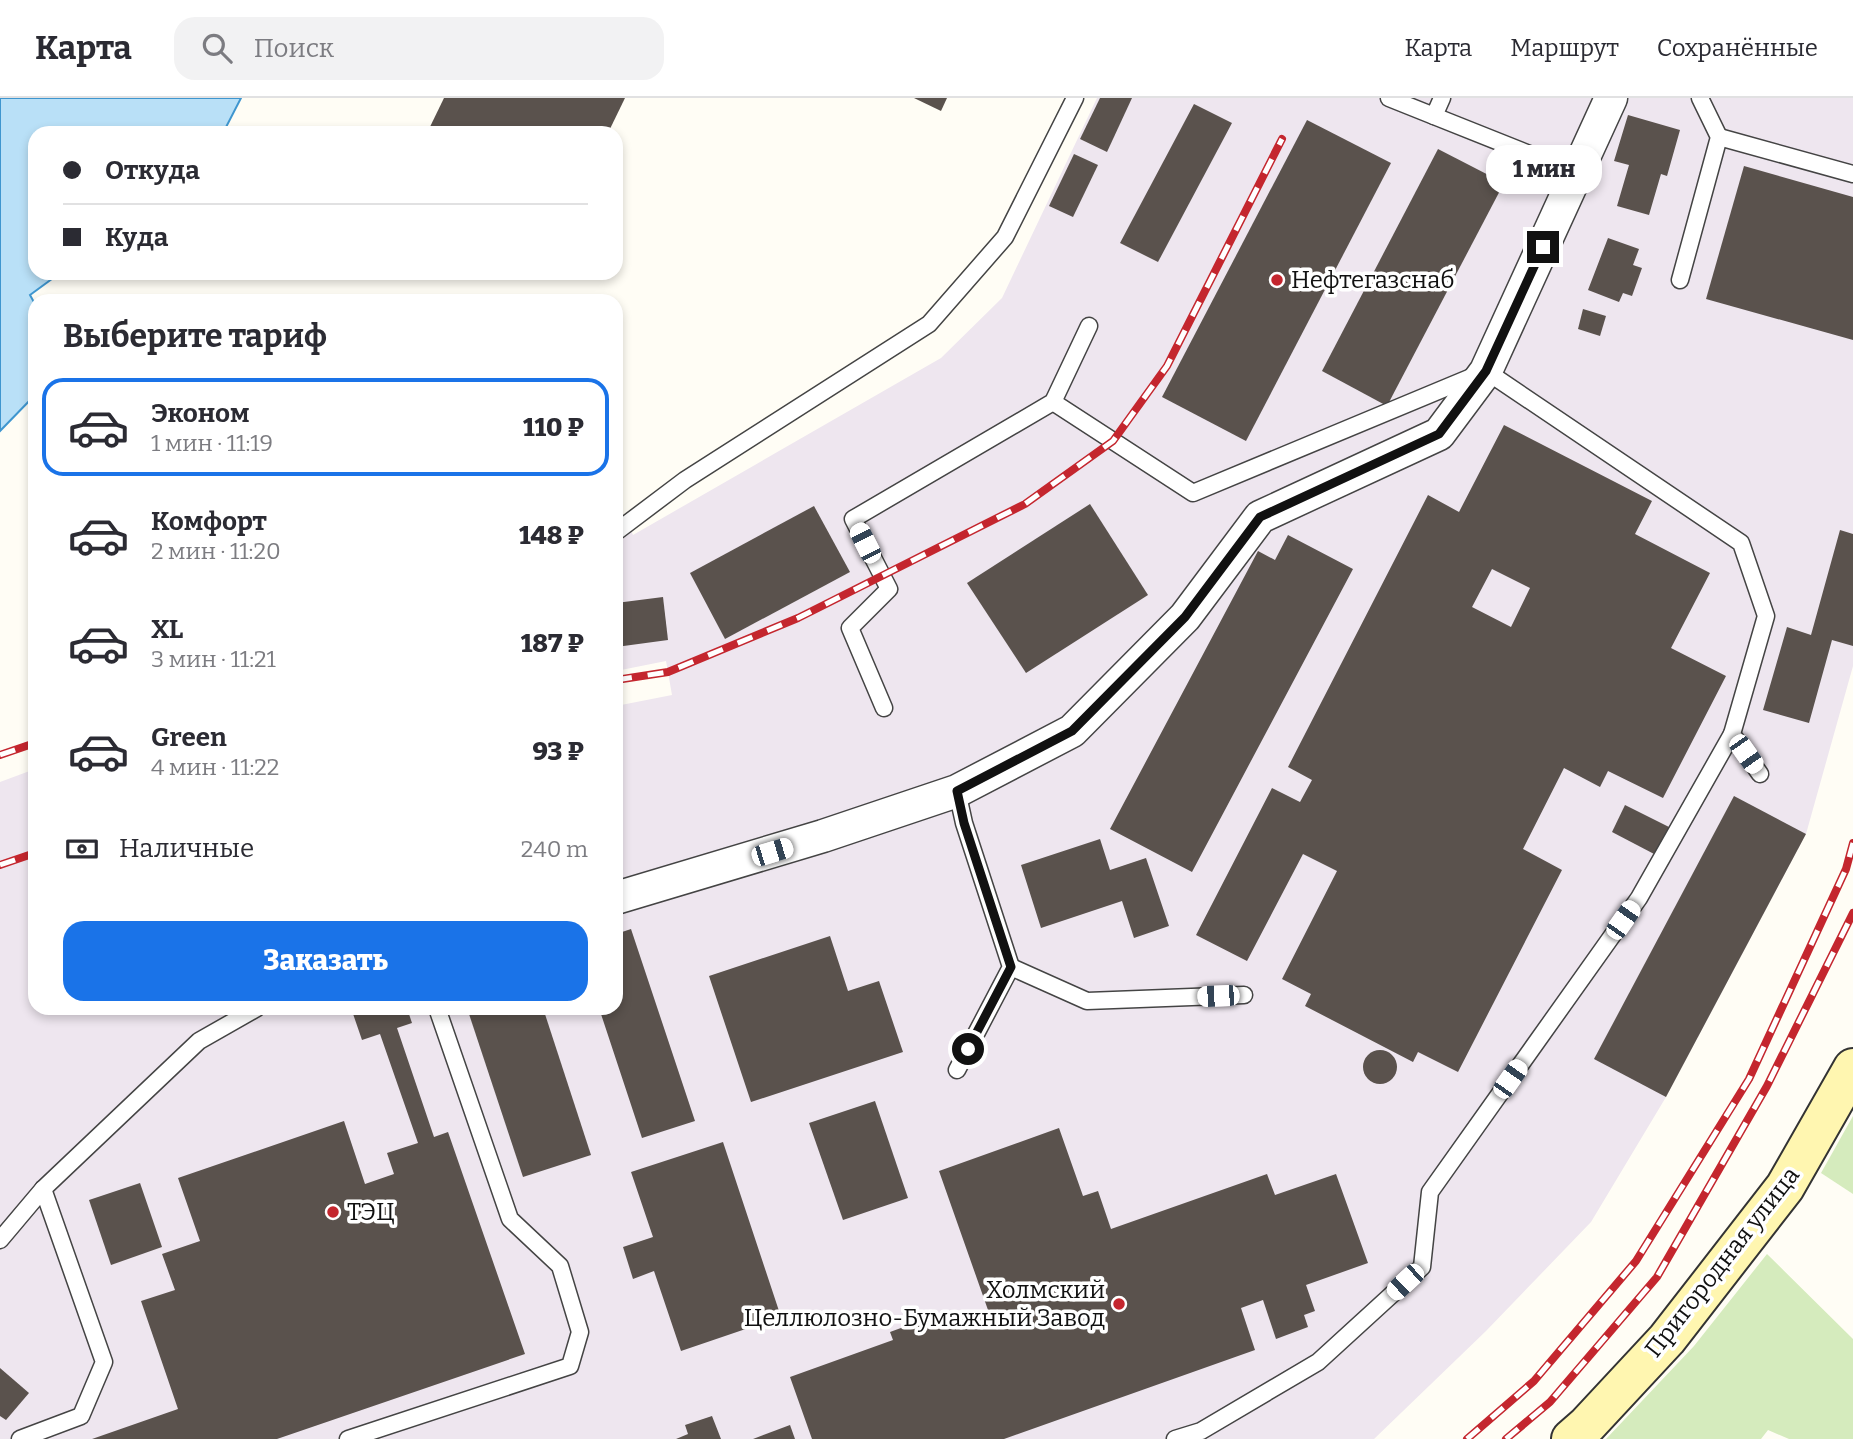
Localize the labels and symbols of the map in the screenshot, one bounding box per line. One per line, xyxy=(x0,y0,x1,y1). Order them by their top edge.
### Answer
callout: 1 мин xyxy=(1485,145,1601,194)
route end xyxy=(1527,231,1559,263)
place label: Нефтегазснаб xyxy=(1291,266,1454,294)
marker: Нефтегазснаб xyxy=(1269,272,1285,288)
car xyxy=(847,520,884,566)
car xyxy=(1726,731,1767,777)
car xyxy=(749,836,796,868)
car xyxy=(1603,897,1644,943)
car xyxy=(1197,985,1240,1007)
route start xyxy=(952,1033,984,1065)
car xyxy=(1490,1056,1531,1102)
street label: Пригородная улица xyxy=(1639,1161,1805,1363)
place label: ТЭЦ xyxy=(347,1198,395,1226)
marker: ТЭЦ xyxy=(325,1204,341,1220)
car xyxy=(1383,1260,1428,1304)
place label: Холмский Целлюлозно-Бумажный Завод xyxy=(744,1276,1105,1332)
marker: Холмский Целлюлозно-Бумажный Завод xyxy=(1111,1296,1127,1312)

